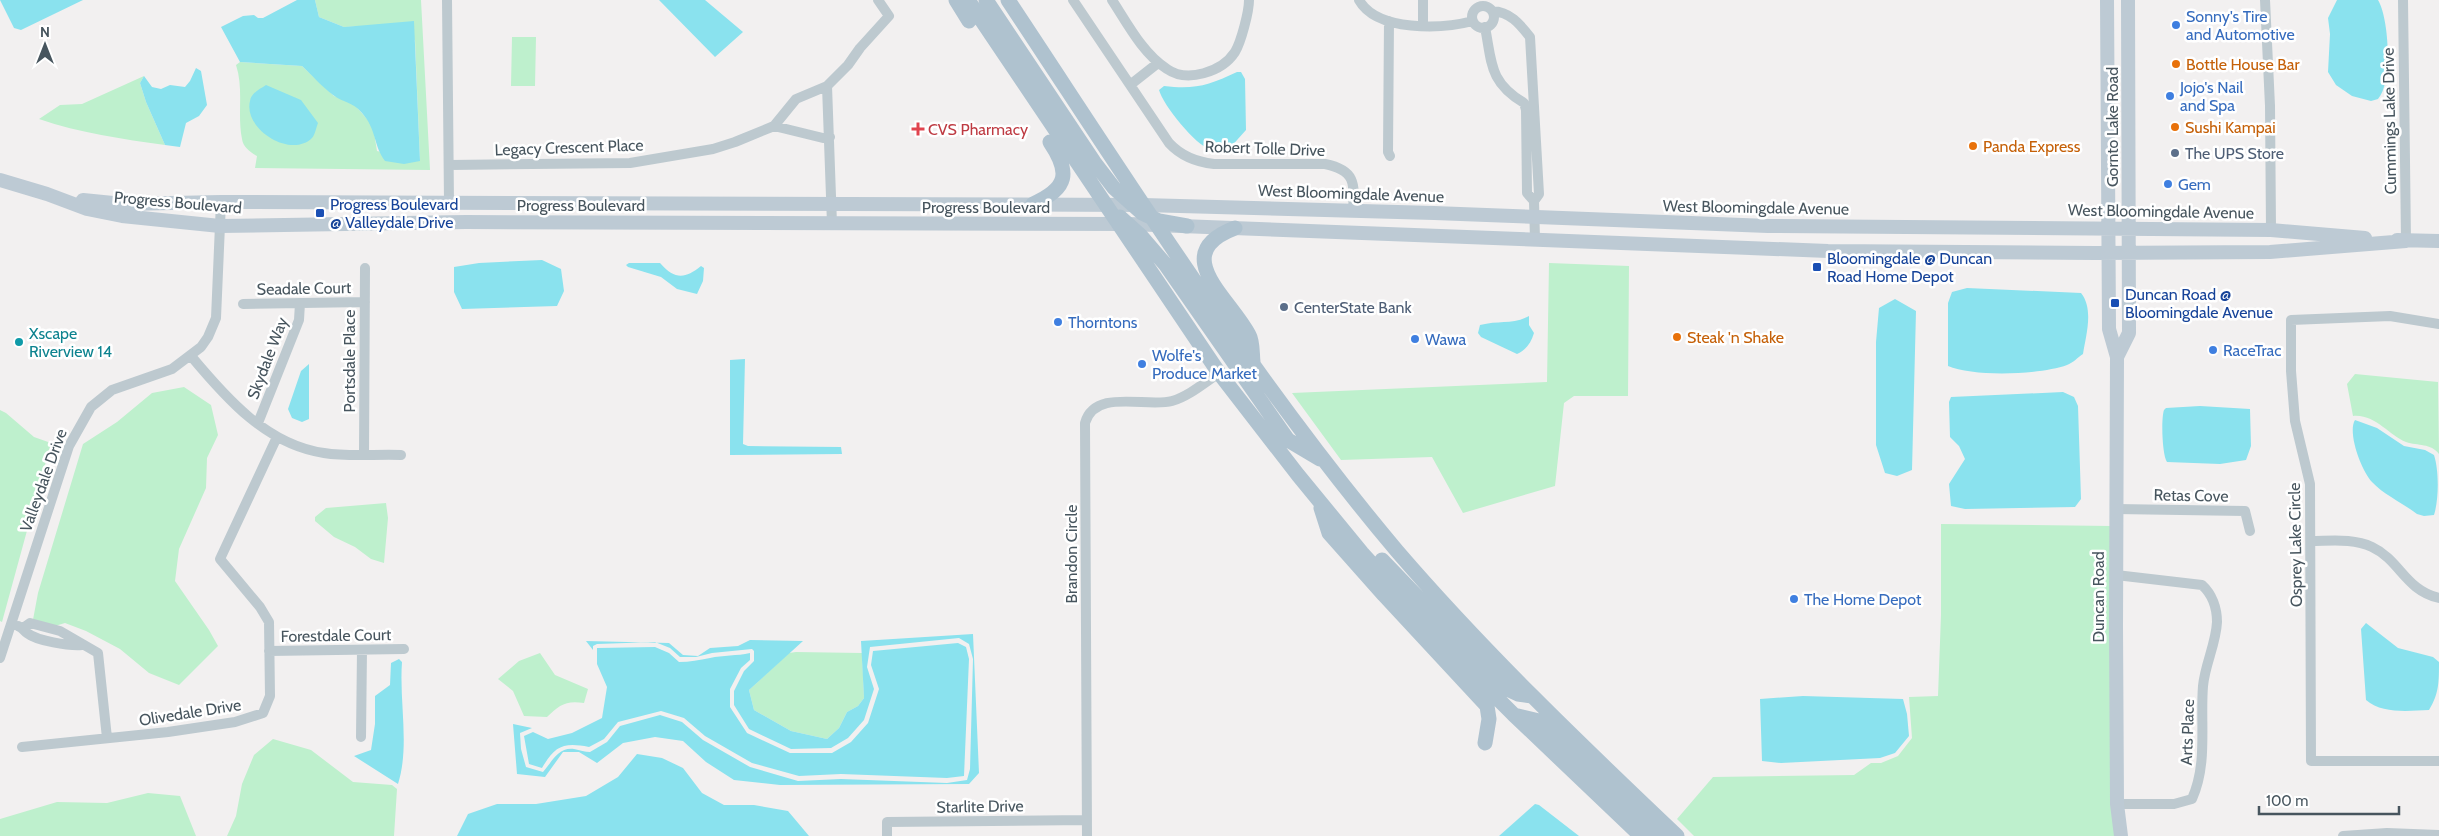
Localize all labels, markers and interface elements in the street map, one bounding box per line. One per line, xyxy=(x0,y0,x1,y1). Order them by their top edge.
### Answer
place label: Sonny's Tire and Automotive xyxy=(2186,7,2295,44)
marker: Sonny's Tire and Automotive xyxy=(2170,19,2182,31)
north arrow xyxy=(20,20,70,70)
text: N xyxy=(40,23,50,41)
street label: Cummings Lake Drive xyxy=(2379,47,2400,195)
place label: Bottle House Bar xyxy=(2186,55,2300,74)
marker: Bottle House Bar xyxy=(2170,58,2182,70)
street label: Gornto Lake Road xyxy=(2103,67,2122,187)
place label: Jojo's Nail and Spa xyxy=(2179,78,2243,115)
marker: Jojo's Nail and Spa xyxy=(2164,90,2176,102)
place label: Sushi Kampai xyxy=(2185,118,2276,137)
place label: CVS Pharmacy xyxy=(928,120,1028,139)
marker: Sushi Kampai xyxy=(2169,121,2181,133)
marker: CVS Pharmacy xyxy=(912,123,924,135)
street label: Legacy Crescent Place xyxy=(494,135,644,160)
street label: Robert Tolle Drive xyxy=(1204,137,1326,160)
place label: Panda Express xyxy=(1983,137,2081,156)
marker: Panda Express xyxy=(1967,140,1979,152)
place label: The UPS Store xyxy=(2185,144,2284,163)
marker: The UPS Store xyxy=(2169,147,2181,159)
place label: Gem xyxy=(2178,175,2211,194)
marker: Gem xyxy=(2162,178,2174,190)
street label: West Bloomingdale Avenue xyxy=(1258,181,1444,206)
street label: Progress Boulevard xyxy=(113,187,243,218)
place label: Progress Boulevard @ Valleydale Drive xyxy=(330,195,458,232)
street label: Progress Boulevard xyxy=(517,196,645,215)
street label: West Bloomingdale Avenue xyxy=(1663,196,1849,219)
street label: Progress Boulevard xyxy=(922,198,1050,217)
street label: West Bloomingdale Avenue xyxy=(2068,200,2254,223)
marker: Progress Boulevard @ Valleydale Drive xyxy=(314,207,326,219)
place label: Bloomingdale @ Duncan Road Home Depot xyxy=(1827,249,1992,286)
marker: Bloomingdale @ Duncan Road Home Depot xyxy=(1811,261,1823,273)
street label: Seadale Court xyxy=(257,278,352,299)
place label: Duncan Road @ Bloomingdale Avenue xyxy=(2125,285,2273,322)
marker: Duncan Road @ Bloomingdale Avenue xyxy=(2109,297,2121,309)
place label: CenterState Bank xyxy=(1294,298,1413,317)
marker: CenterState Bank xyxy=(1278,301,1290,313)
street label: Portsdale Place xyxy=(340,310,359,412)
place label: Thorntons xyxy=(1068,313,1138,332)
street label: Skydale Way xyxy=(243,314,292,402)
marker: Thorntons xyxy=(1052,316,1064,328)
place label: Xscape Riverview 14 xyxy=(29,324,112,361)
place label: Steak 'n Shake xyxy=(1687,328,1784,347)
place label: Wawa xyxy=(1425,330,1467,349)
marker: Steak 'n Shake xyxy=(1671,331,1683,343)
marker: Wawa xyxy=(1409,333,1421,345)
marker: Xscape Riverview 14 xyxy=(13,336,25,348)
place label: RaceTrac xyxy=(2223,341,2282,360)
marker: RaceTrac xyxy=(2207,344,2219,356)
place label: Wolfe's Produce Market xyxy=(1152,346,1258,383)
marker: Wolfe's Produce Market xyxy=(1136,358,1148,370)
street label: Valleydale Drive xyxy=(16,426,71,534)
street label: Osprey Lake Circle xyxy=(2285,483,2306,607)
street label: Retas Cove xyxy=(2153,485,2229,506)
street label: Brandon Circle xyxy=(1062,505,1081,604)
street label: Duncan Road xyxy=(2089,551,2108,643)
place label: The Home Depot xyxy=(1804,590,1922,609)
marker: The Home Depot xyxy=(1788,593,1800,605)
street label: Forestdale Court xyxy=(280,625,392,646)
street label: Olivedale Drive xyxy=(138,695,243,730)
street label: Arts Place xyxy=(2177,699,2198,766)
scale bar xyxy=(2259,784,2399,816)
text: 100 m xyxy=(2266,792,2308,810)
street label: Starlite Drive xyxy=(936,796,1024,817)

